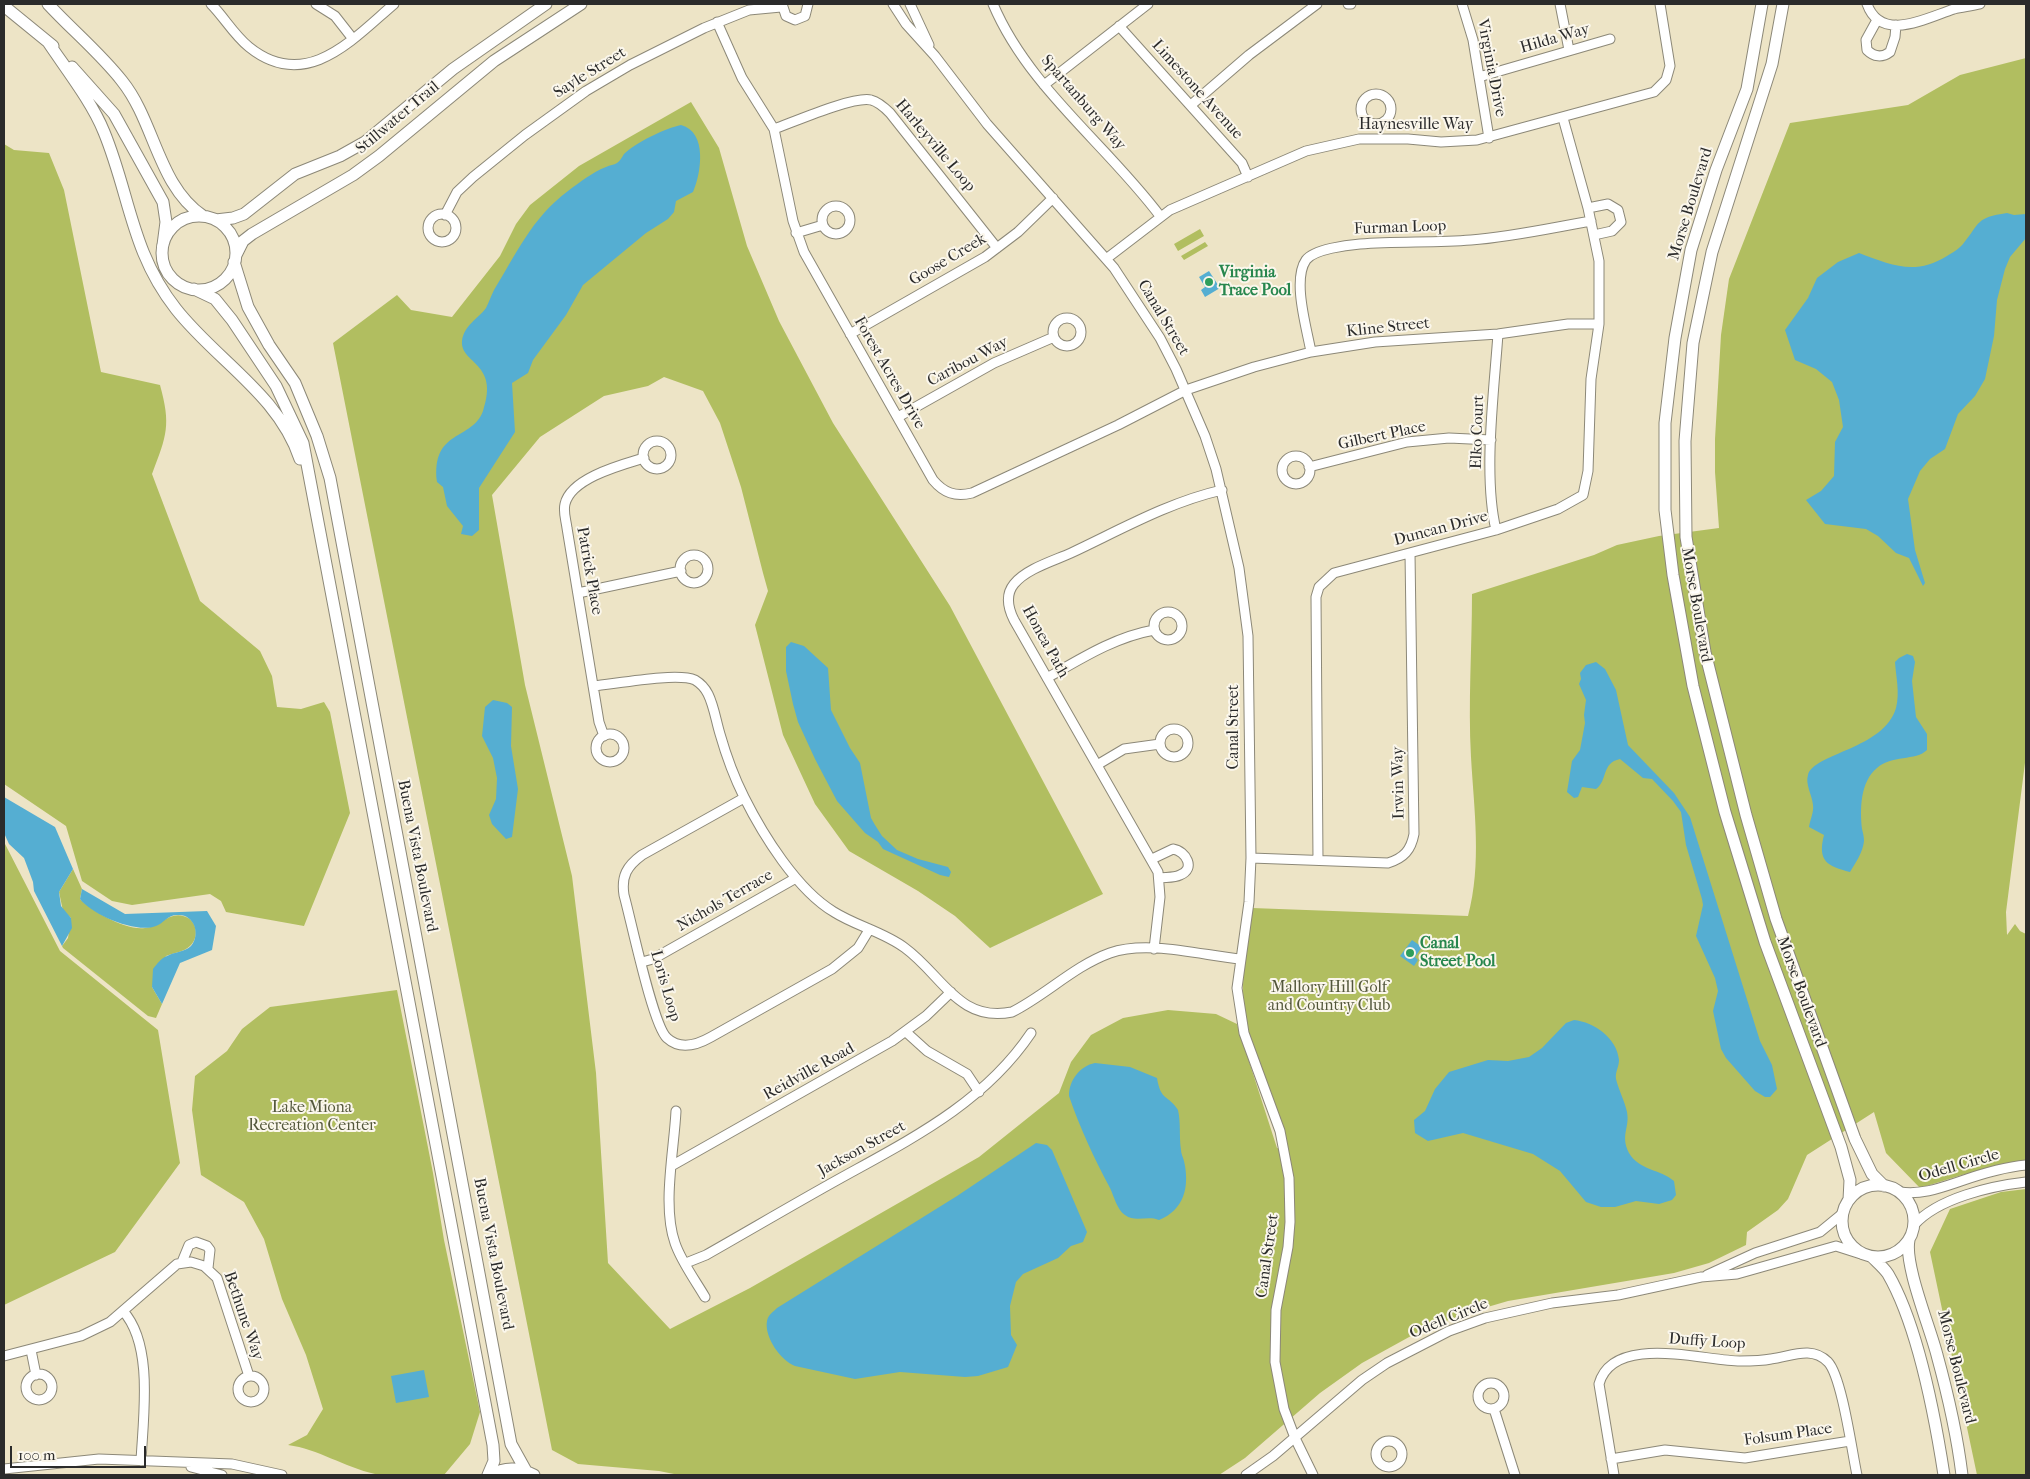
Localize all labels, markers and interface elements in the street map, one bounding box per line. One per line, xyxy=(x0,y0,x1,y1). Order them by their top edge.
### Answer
street label: Virginia Drive xyxy=(1472,18,1510,118)
street label: Hilda Way xyxy=(1518,20,1592,58)
street label: Limestone Avenue xyxy=(1147,36,1247,144)
street label: Sayle Street xyxy=(550,43,630,103)
street label: Spartanburg Way xyxy=(1036,51,1130,155)
street label: Stillwater Trail xyxy=(352,77,444,159)
street label: Harleyville Loop xyxy=(891,96,979,196)
street label: Haynesville Way xyxy=(1359,115,1473,135)
street label: Morse Boulevard xyxy=(1665,145,1717,263)
street label: Furman Loop xyxy=(1353,217,1447,239)
street label: Goose Creek xyxy=(906,230,990,290)
place label: Virginia Trace Pool xyxy=(1219,263,1291,301)
marker: Virginia Trace Pool xyxy=(1203,276,1215,288)
street label: Canal Street xyxy=(1133,277,1193,359)
street label: Forest Acres Drive xyxy=(849,313,929,433)
street label: Kline Street xyxy=(1345,314,1431,342)
street label: Caribou Way xyxy=(924,333,1012,391)
street label: Elko Court xyxy=(1467,395,1489,469)
street label: Gilbert Place xyxy=(1336,417,1428,455)
street label: Duncan Drive xyxy=(1392,507,1490,551)
street label: Patrick Place xyxy=(572,525,606,617)
street label: Morse Boulevard xyxy=(1676,546,1716,664)
street label: Honea Path xyxy=(1017,602,1073,682)
street label: Canal Street xyxy=(1224,685,1244,769)
street label: Irwin Way xyxy=(1389,746,1409,820)
street label: Buena Vista Boulevard xyxy=(393,778,441,934)
street label: Nichols Terrace xyxy=(674,866,776,936)
place label: Canal Street Pool xyxy=(1420,934,1495,972)
street label: Morse Boulevard xyxy=(1772,934,1830,1050)
marker: Canal Street Pool xyxy=(1404,947,1416,959)
street label: Loris Loop xyxy=(646,948,684,1024)
park label: Mallory Hill Golf and Country Club xyxy=(1268,978,1390,1016)
street label: Reidville Road xyxy=(760,1039,858,1105)
park label: Lake Miona Recreation Center xyxy=(248,1098,376,1136)
street label: Jackson Street xyxy=(815,1117,909,1181)
street label: Odell Circle xyxy=(1917,1145,2001,1187)
street label: Buena Vista Boulevard xyxy=(469,1176,517,1332)
street label: Canal Street xyxy=(1253,1213,1283,1299)
street label: Bethune Way xyxy=(219,1269,267,1363)
street label: Odell Circle xyxy=(1407,1295,1491,1343)
street label: Morse Boulevard xyxy=(1933,1308,1979,1426)
street label: Duffy Loop xyxy=(1668,1330,1746,1354)
street label: Folsum Place xyxy=(1743,1419,1833,1451)
scale bar xyxy=(12,1436,149,1468)
text: 100 m xyxy=(18,1446,56,1464)

